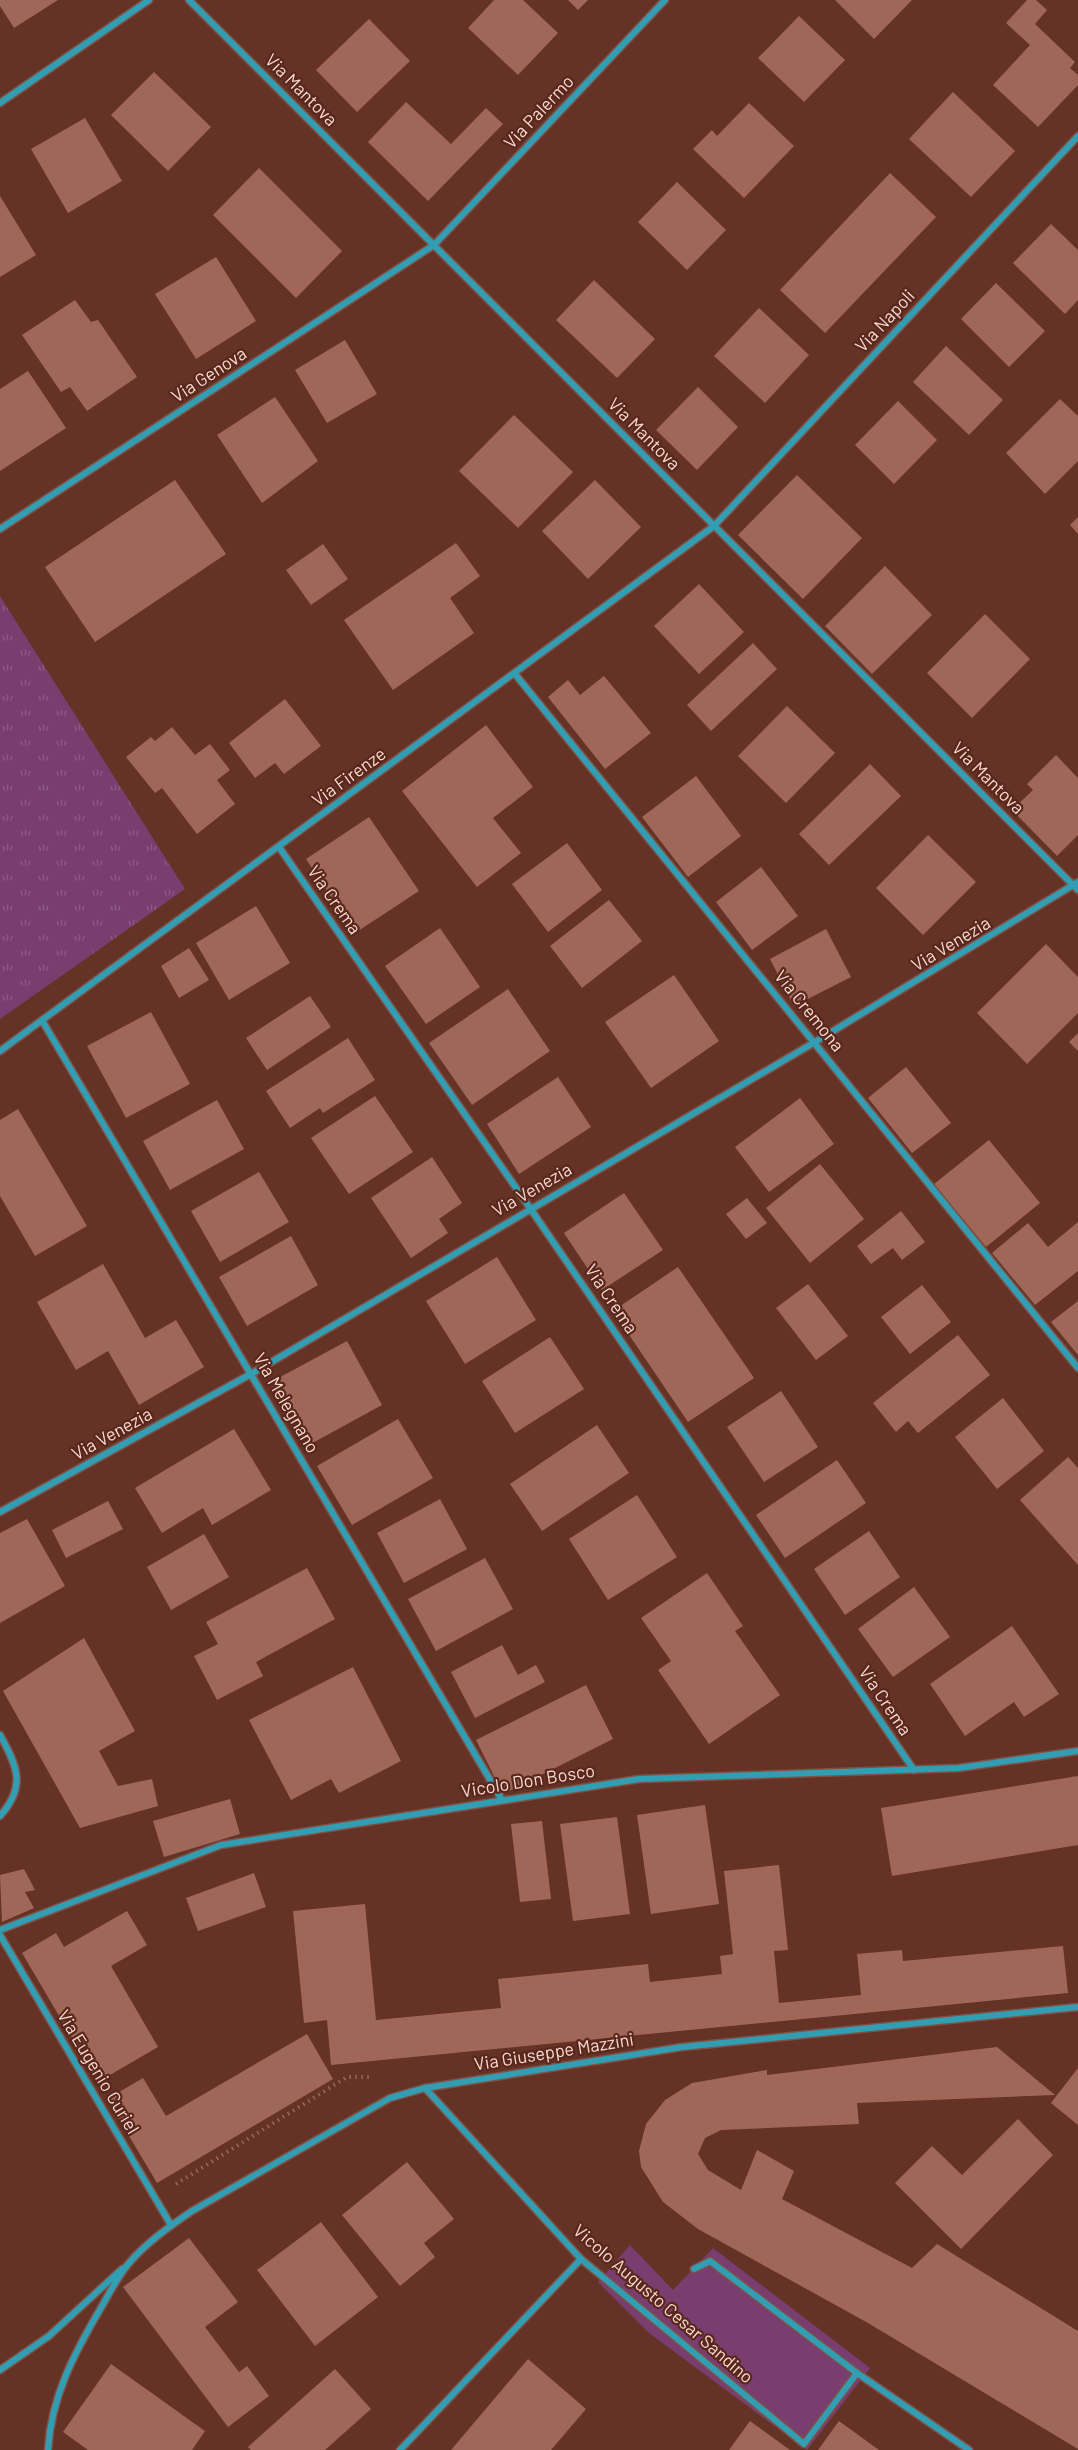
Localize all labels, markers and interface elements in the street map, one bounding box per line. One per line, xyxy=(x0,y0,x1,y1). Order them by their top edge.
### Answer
street label: Via Mantova xyxy=(261,49,342,130)
street label: Via Palermo xyxy=(499,70,578,153)
street label: Via Napoli xyxy=(850,284,919,356)
street label: Via Genova xyxy=(167,342,250,407)
street label: Via Mantova xyxy=(604,393,685,474)
street label: Via Mantova xyxy=(948,737,1029,818)
street label: Via Firenze xyxy=(307,742,390,810)
street label: Via Crema xyxy=(303,861,367,938)
street label: Via Venezia xyxy=(907,911,994,975)
street label: Via Cremona xyxy=(770,965,849,1056)
street label: Via Venezia xyxy=(488,1158,575,1221)
street label: Via Crema xyxy=(581,1260,643,1337)
street label: Via Melegnano xyxy=(249,1348,324,1457)
street label: Via Venezia xyxy=(68,1402,155,1464)
street label: Via Crema xyxy=(855,1662,917,1739)
street label: Vicolo Don Bosco xyxy=(459,1759,596,1801)
street label: Via Eugenio Curiel xyxy=(53,2005,145,2138)
street label: Via Giuseppe Mazzini xyxy=(472,2028,635,2075)
street label: Vicolo Augusto Cesar Sandino xyxy=(569,2219,758,2387)

